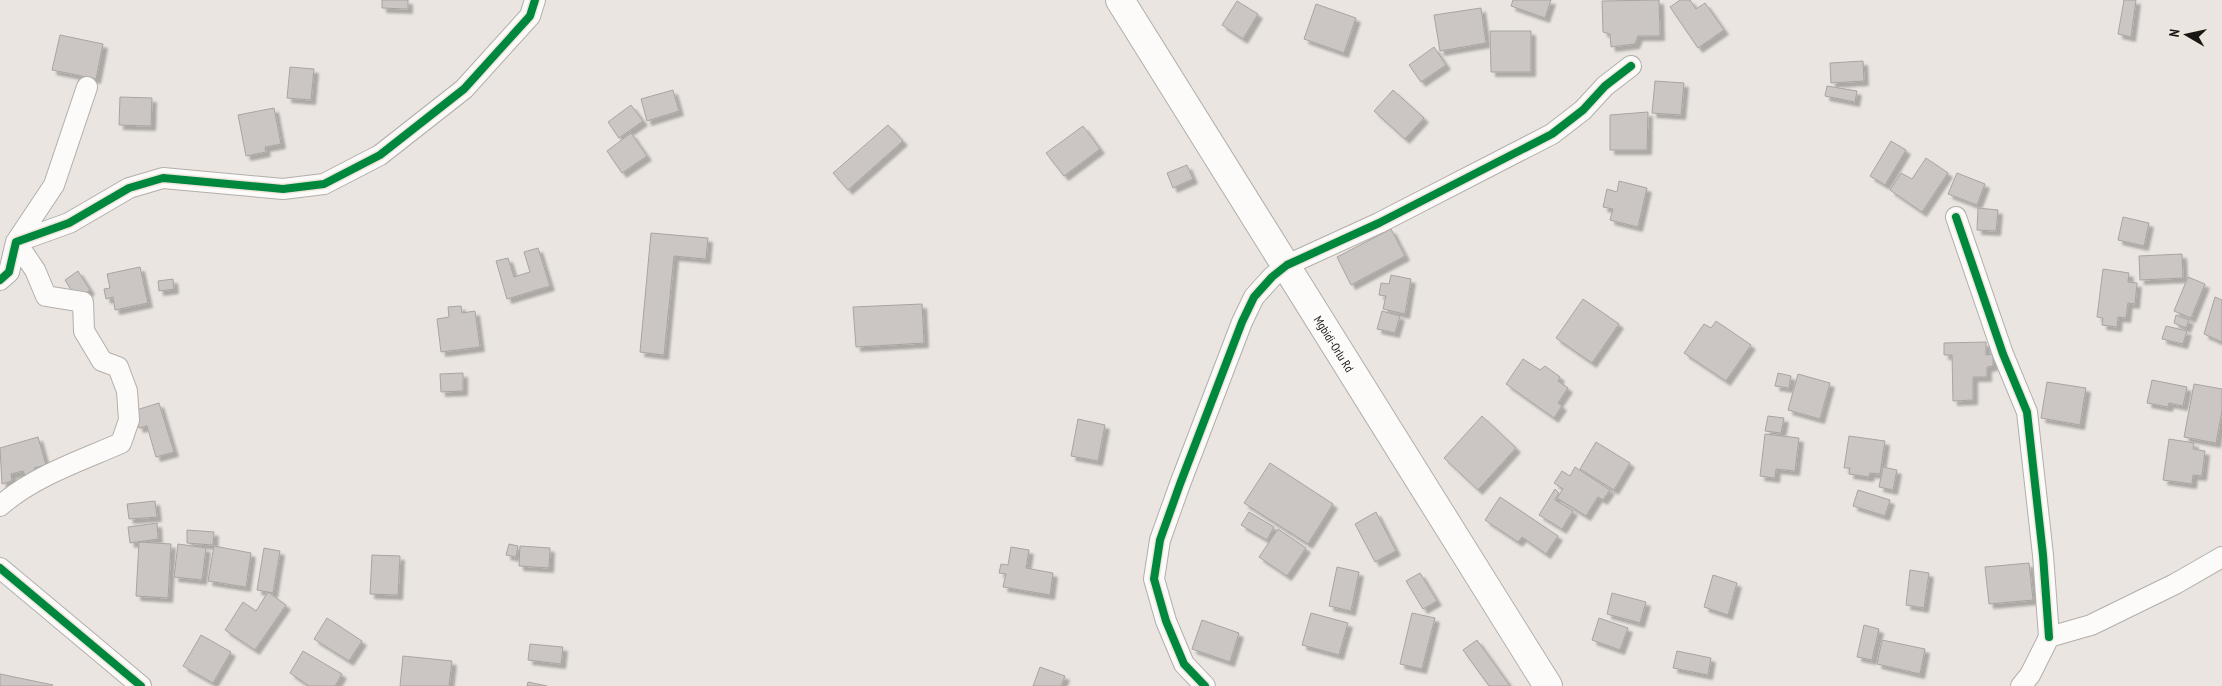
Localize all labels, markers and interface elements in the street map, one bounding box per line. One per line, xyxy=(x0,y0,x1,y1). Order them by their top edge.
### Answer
north arrow xyxy=(2162,10,2212,60)
text: N xyxy=(2165,28,2184,38)
street label: Mgbidi-Orlu Rd xyxy=(1311,313,1358,374)

